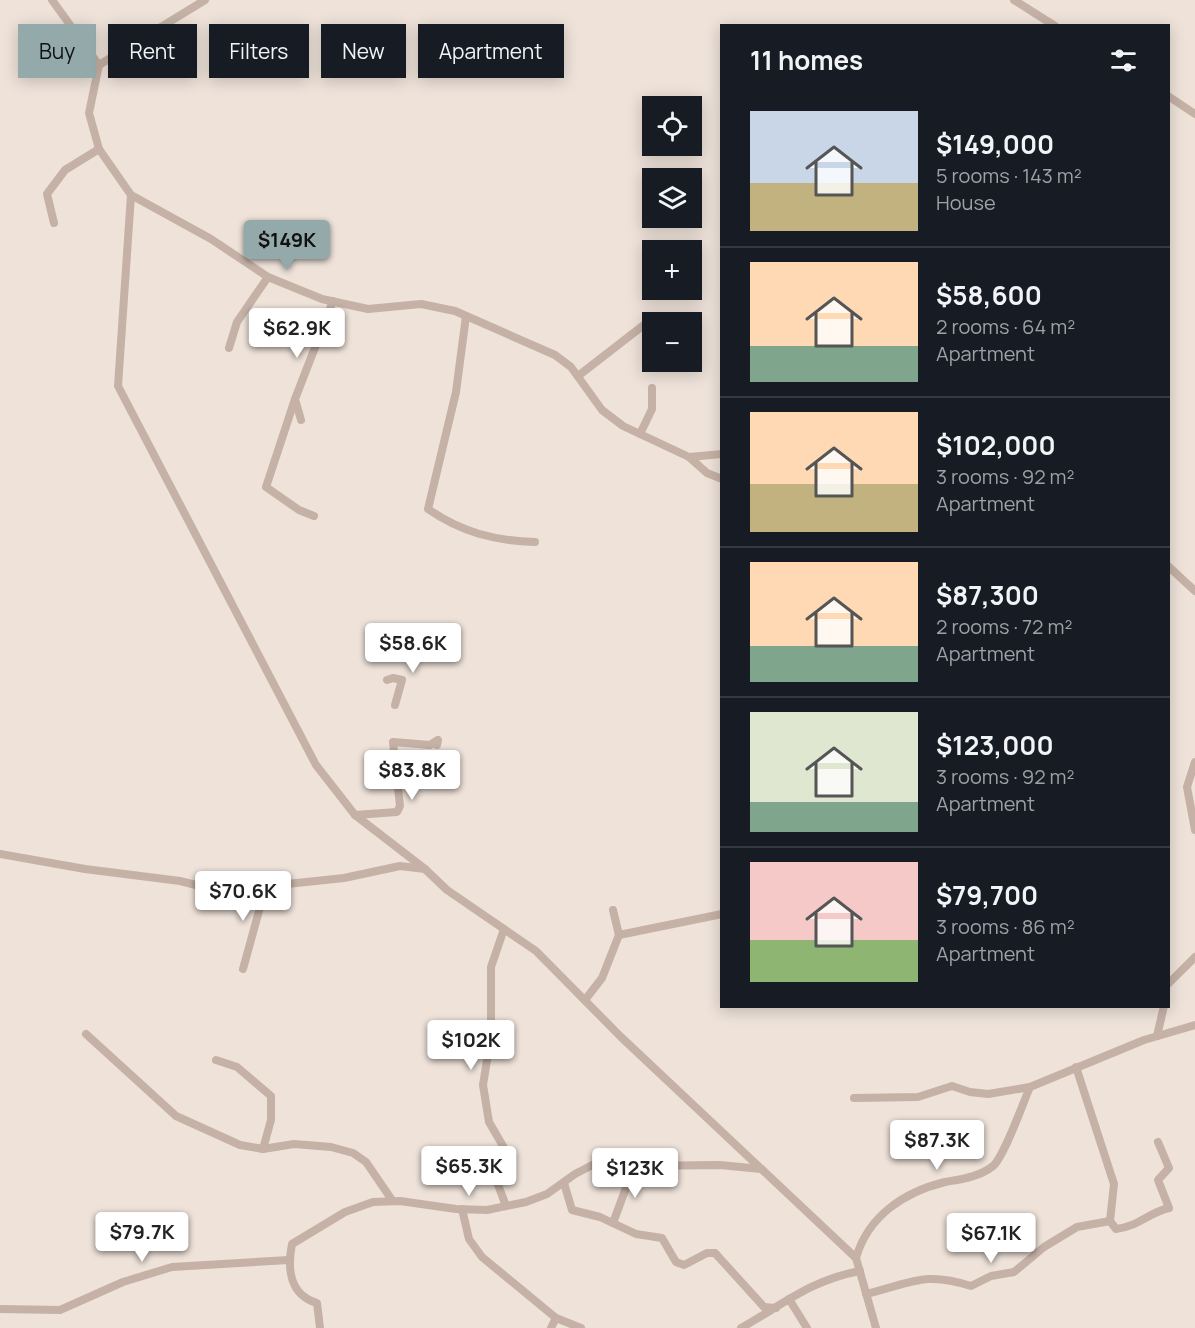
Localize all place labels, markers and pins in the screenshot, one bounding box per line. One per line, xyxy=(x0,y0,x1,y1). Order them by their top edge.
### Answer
pin: $149K xyxy=(245,220,329,271)
pin: $62.9K xyxy=(248,308,346,359)
pin: $58.6K xyxy=(364,623,462,674)
pin: $83.8K xyxy=(363,750,461,801)
pin: $70.6K xyxy=(194,871,292,922)
pin: $102K xyxy=(429,1020,513,1071)
pin: $87.3K xyxy=(888,1120,986,1171)
pin: $65.3K xyxy=(420,1146,518,1197)
pin: $123K xyxy=(593,1148,677,1199)
pin: $79.7K xyxy=(93,1212,191,1263)
pin: $67.1K xyxy=(942,1213,1040,1264)

